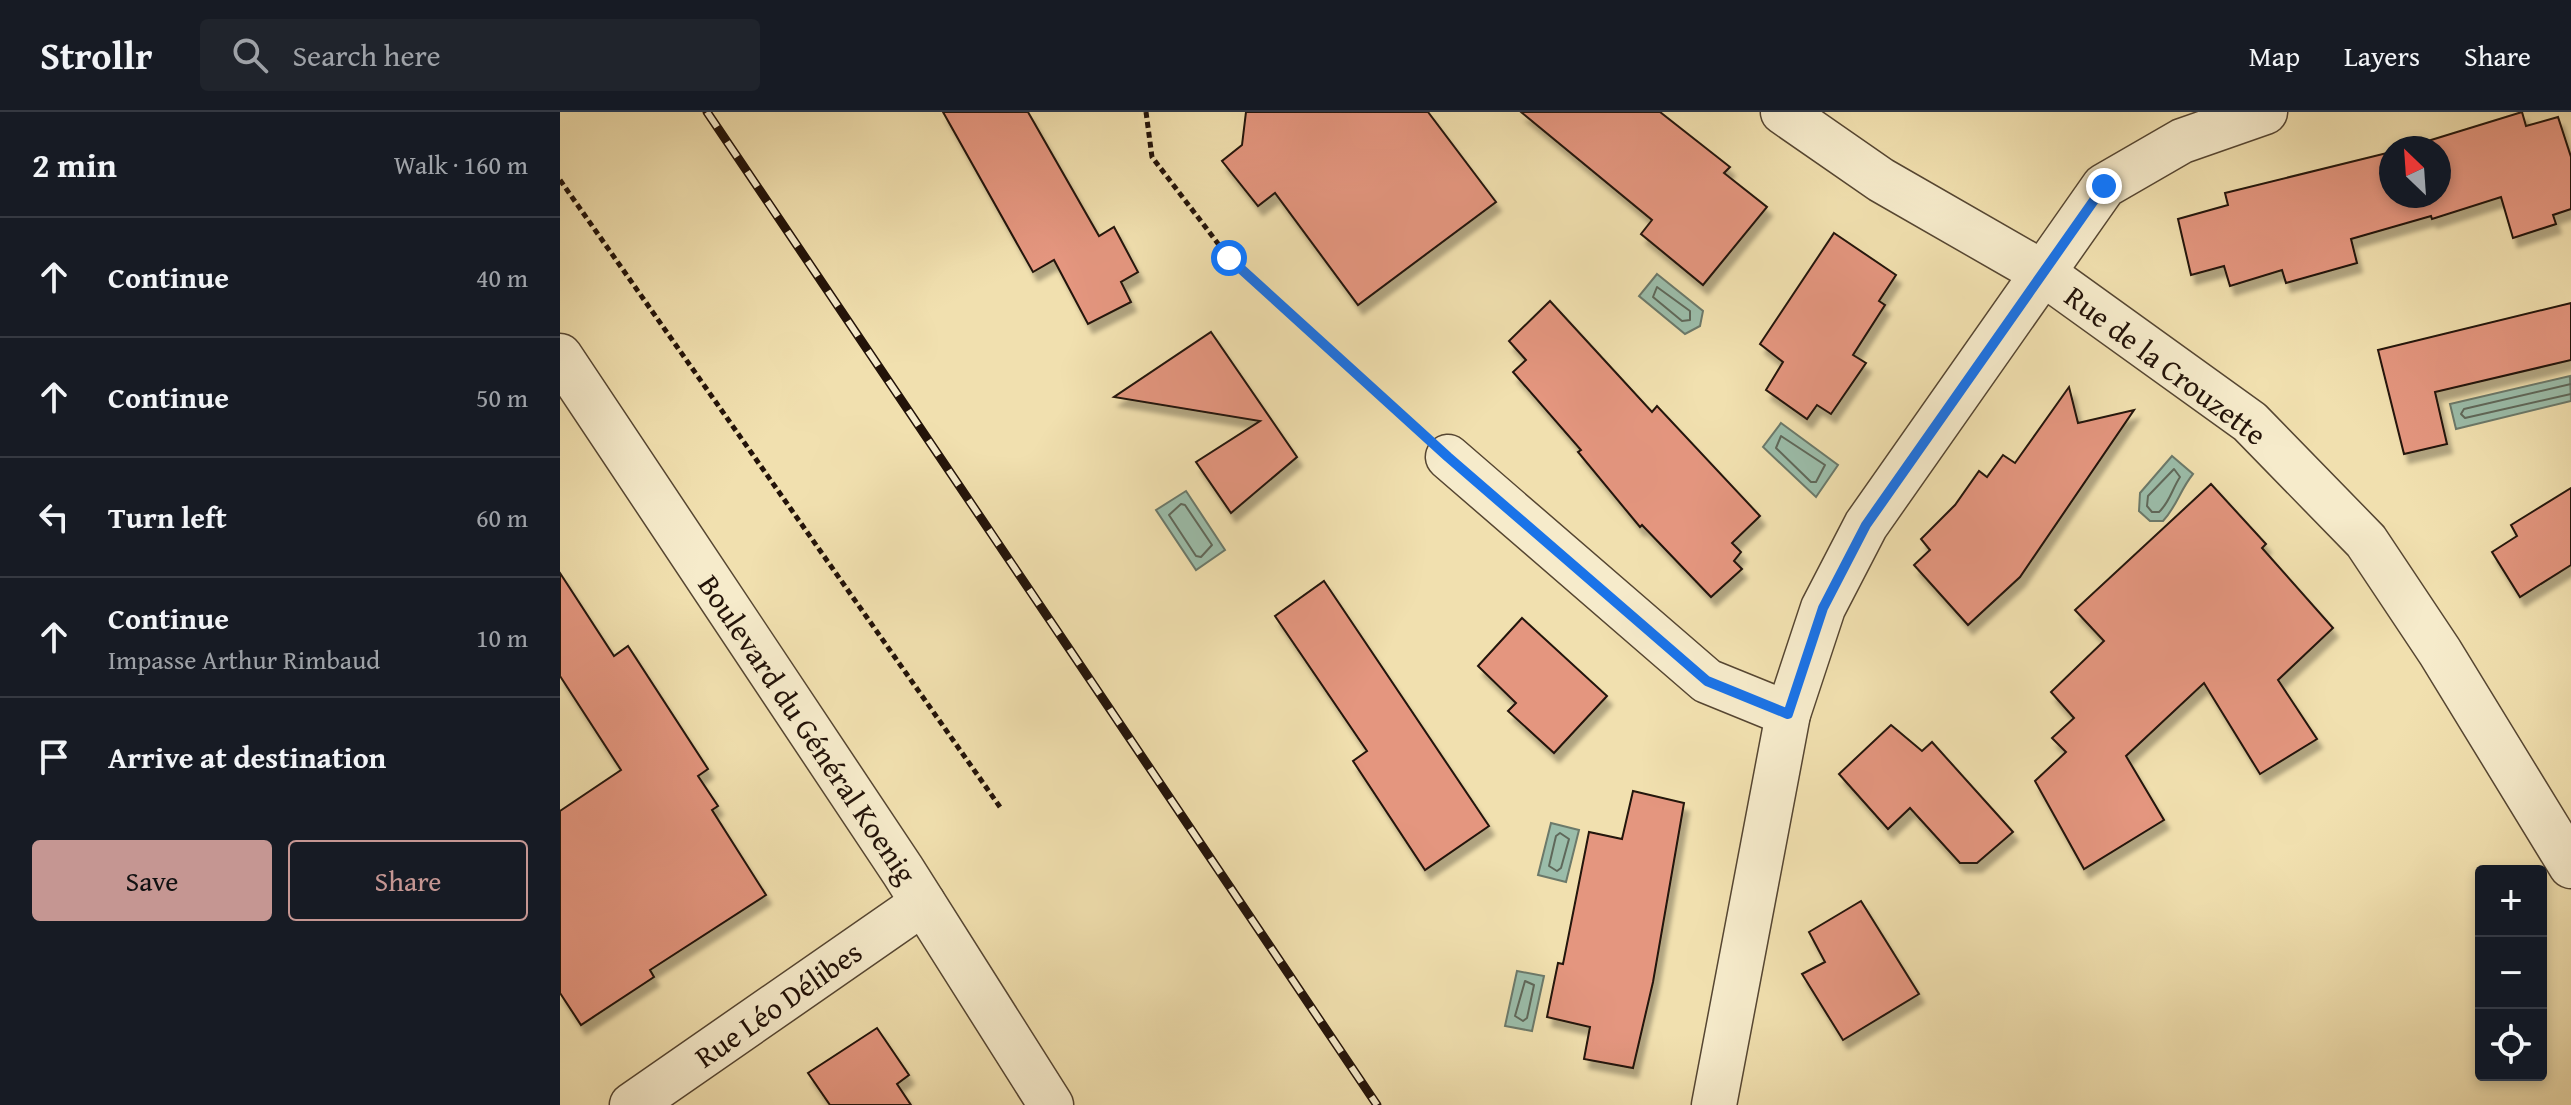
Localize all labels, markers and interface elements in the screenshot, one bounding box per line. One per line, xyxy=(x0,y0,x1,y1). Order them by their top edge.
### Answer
search box xyxy=(200,19,760,91)
text: Strollr xyxy=(40,27,152,83)
icon: search xyxy=(228,33,272,77)
text: Search here xyxy=(292,33,441,77)
text: Map xyxy=(2249,35,2300,76)
text: Layers xyxy=(2344,35,2420,76)
text: Share xyxy=(2464,35,2531,76)
north arrow xyxy=(2379,136,2451,208)
text: 2 min xyxy=(32,140,117,189)
text: Walk · 160 m xyxy=(394,145,528,184)
route end xyxy=(2086,168,2122,204)
route start xyxy=(1211,240,1247,276)
icon: ahead xyxy=(32,255,76,299)
text: Continue xyxy=(108,255,229,299)
text: 40 m xyxy=(476,258,528,297)
street label: Rue de la Crouzette xyxy=(2056,275,2276,455)
icon: ahead xyxy=(32,375,76,419)
text: Continue xyxy=(108,375,229,419)
text: 50 m xyxy=(476,378,528,417)
icon: left xyxy=(32,495,76,539)
text: Turn left xyxy=(108,495,227,539)
text: 60 m xyxy=(476,498,528,537)
street label: Boulevard du Général Koenig xyxy=(688,566,928,892)
text: Continue xyxy=(108,596,229,640)
icon: ahead xyxy=(32,615,76,659)
text: 10 m xyxy=(476,618,528,657)
text: Impasse Arthur Rimbaud xyxy=(108,640,380,679)
icon: arrive xyxy=(32,735,76,779)
text: Arrive at destination xyxy=(108,735,386,779)
button: Save xyxy=(32,840,272,921)
button: Share xyxy=(288,840,528,921)
map controls xyxy=(2475,865,2547,1081)
button: + xyxy=(2475,865,2547,937)
street label: Rue Léo Délibes xyxy=(685,930,871,1078)
button: − xyxy=(2475,937,2547,1009)
button: locate xyxy=(2475,1009,2547,1081)

